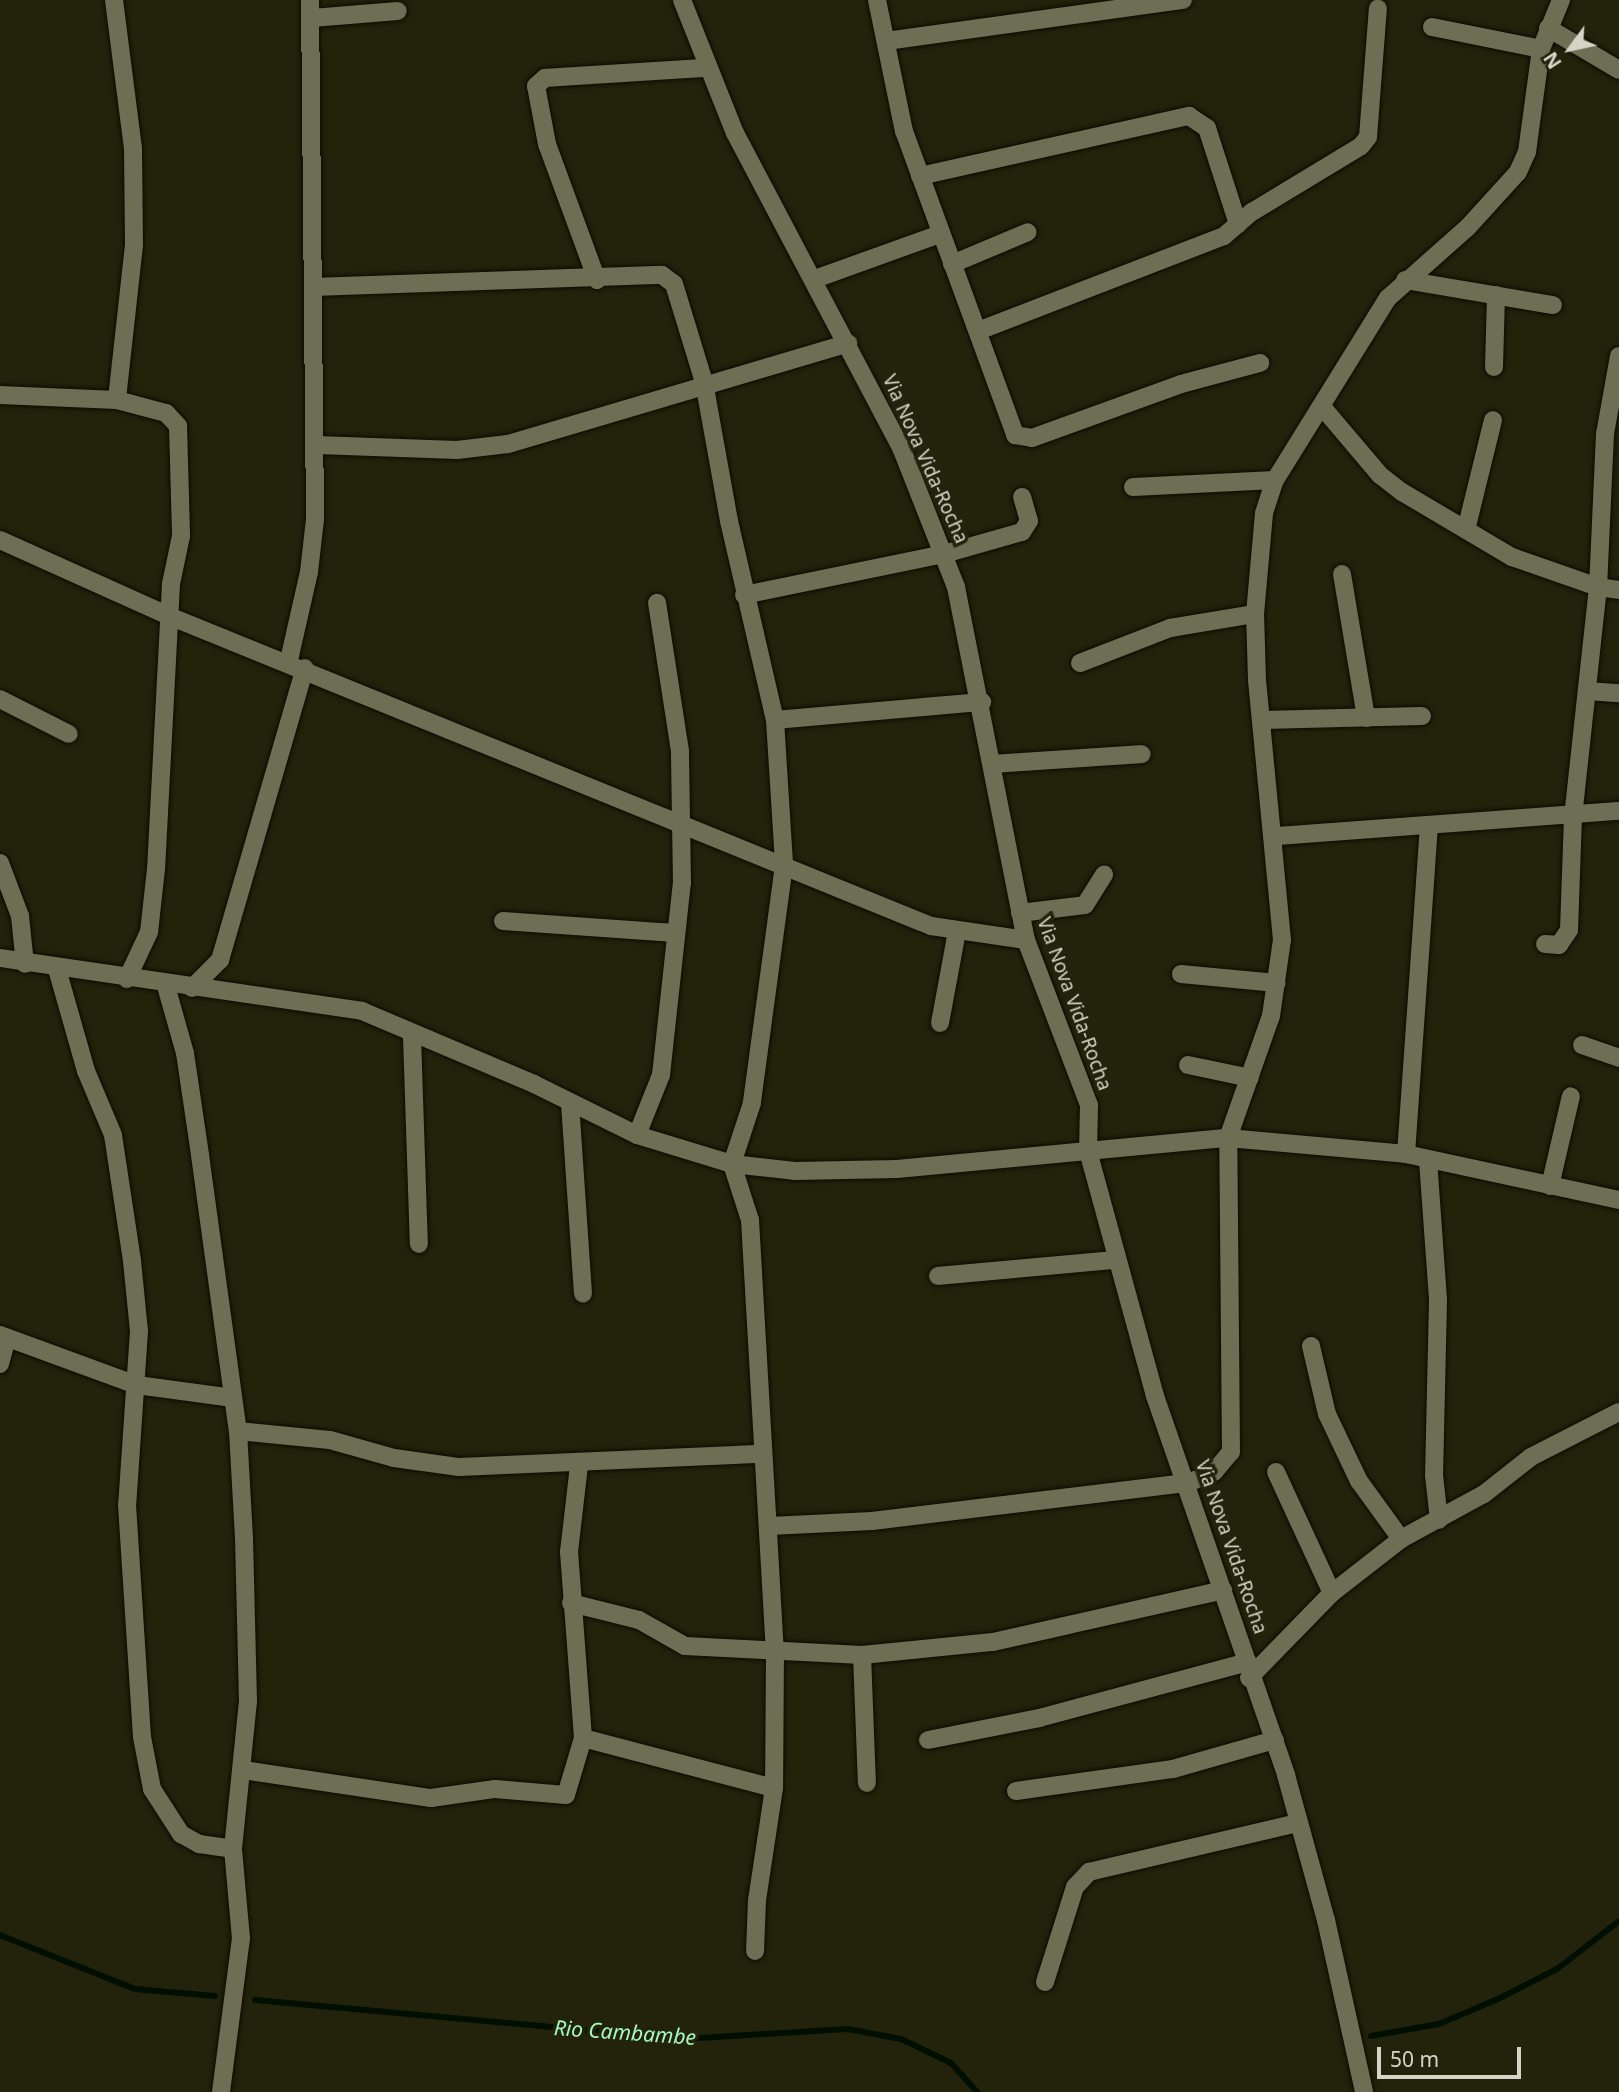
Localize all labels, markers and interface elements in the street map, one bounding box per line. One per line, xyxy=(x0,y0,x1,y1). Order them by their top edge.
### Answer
north arrow xyxy=(1535,14,1605,84)
text: N xyxy=(1537,47,1568,74)
street label: Via Nova Vida-Rocha xyxy=(878,371,972,547)
street label: Via Nova Vida-Rocha xyxy=(1032,914,1116,1094)
street label: Via Nova Vida-Rocha xyxy=(1191,1457,1271,1637)
water label: Rio Cambambe xyxy=(553,2014,697,2050)
scale bar xyxy=(1381,2032,1524,2076)
text: 50 m xyxy=(1390,2045,1439,2073)

